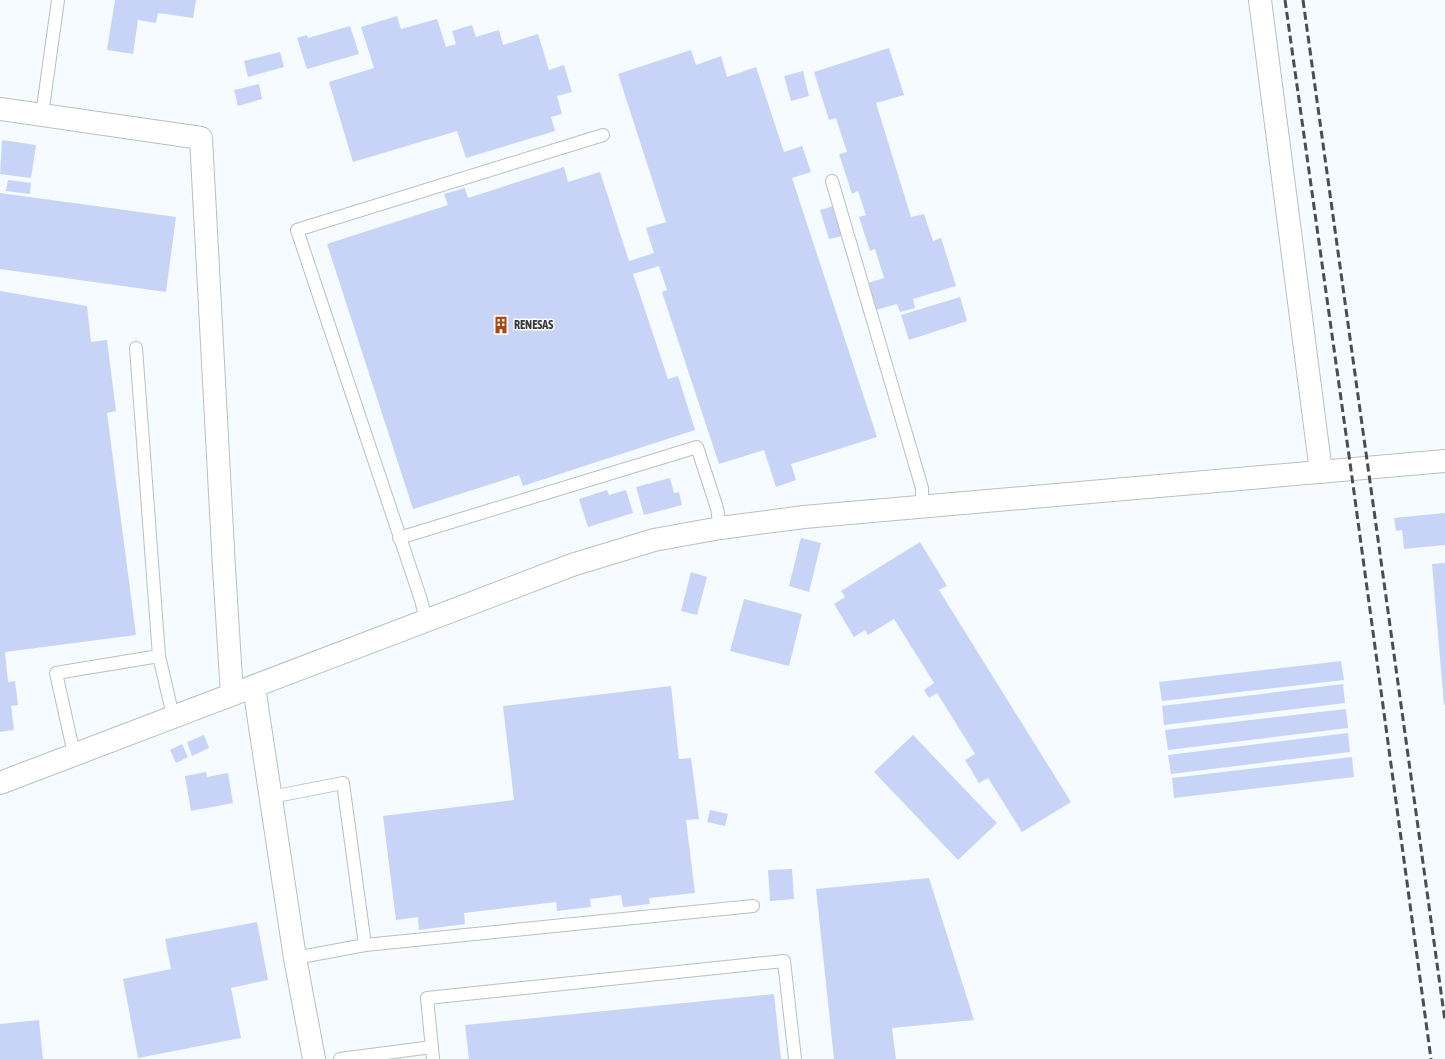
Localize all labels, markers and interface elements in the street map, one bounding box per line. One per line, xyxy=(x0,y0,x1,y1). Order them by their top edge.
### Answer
building icon: RENESAS xyxy=(491,315,511,335)
place label: RENESAS xyxy=(514,318,553,332)

